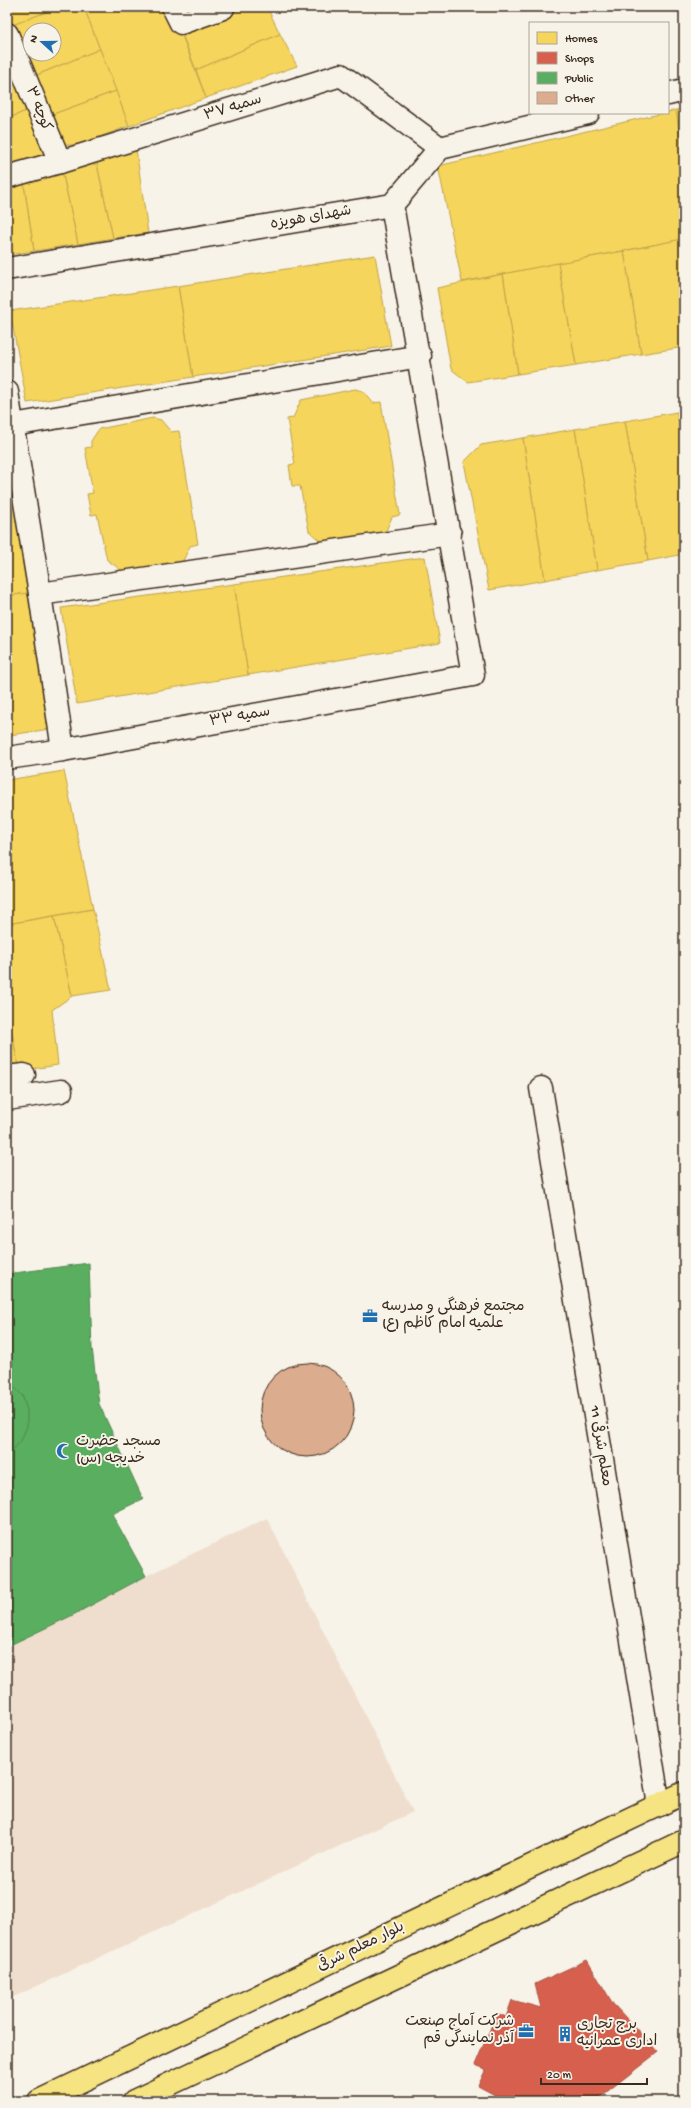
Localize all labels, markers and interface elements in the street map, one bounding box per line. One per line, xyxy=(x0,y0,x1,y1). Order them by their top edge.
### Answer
north arrow xyxy=(22,22,62,62)
legend xyxy=(529,22,669,114)
text: Homes xyxy=(565,33,598,47)
text: N xyxy=(28,34,41,45)
text: Shops xyxy=(565,53,594,67)
text: Public xyxy=(564,73,594,87)
street label: کوچه ۳ xyxy=(21,84,55,134)
street label: سمیه ۳۷ xyxy=(202,91,264,125)
text: Other xyxy=(565,93,596,107)
street label: شهدای هویزه xyxy=(269,202,353,234)
street label: سمیه ۳۳ xyxy=(208,703,272,731)
place label: مجتمع فرهنگی و مدرسه علمیه امام کاظم (ع) xyxy=(382,1296,524,1334)
office icon: مجتمع فرهنگی و مدرسه علمیه امام کاظم (ع) xyxy=(361,1307,379,1325)
street label: معلم شرقی 11 xyxy=(584,1403,619,1488)
place label: مسجد حضرت خدیجه (س) xyxy=(76,1433,161,1468)
mosque icon: مسجد حضرت خدیجه (س) xyxy=(55,1442,73,1460)
street label: بلوار معلم شرقی xyxy=(313,1915,408,1977)
place label: شرکت آماج صنعت آذر نمایندگی قم xyxy=(405,2012,515,2049)
place label: برج تجاری اداری عمرانیه xyxy=(577,2016,657,2051)
office icon: شرکت آماج صنعت آذر نمایندگی قم xyxy=(517,2022,535,2040)
building icon: برج تجاری اداری عمرانیه xyxy=(556,2025,574,2043)
scale bar xyxy=(541,2060,647,2086)
text: 20 m xyxy=(547,2069,572,2083)

